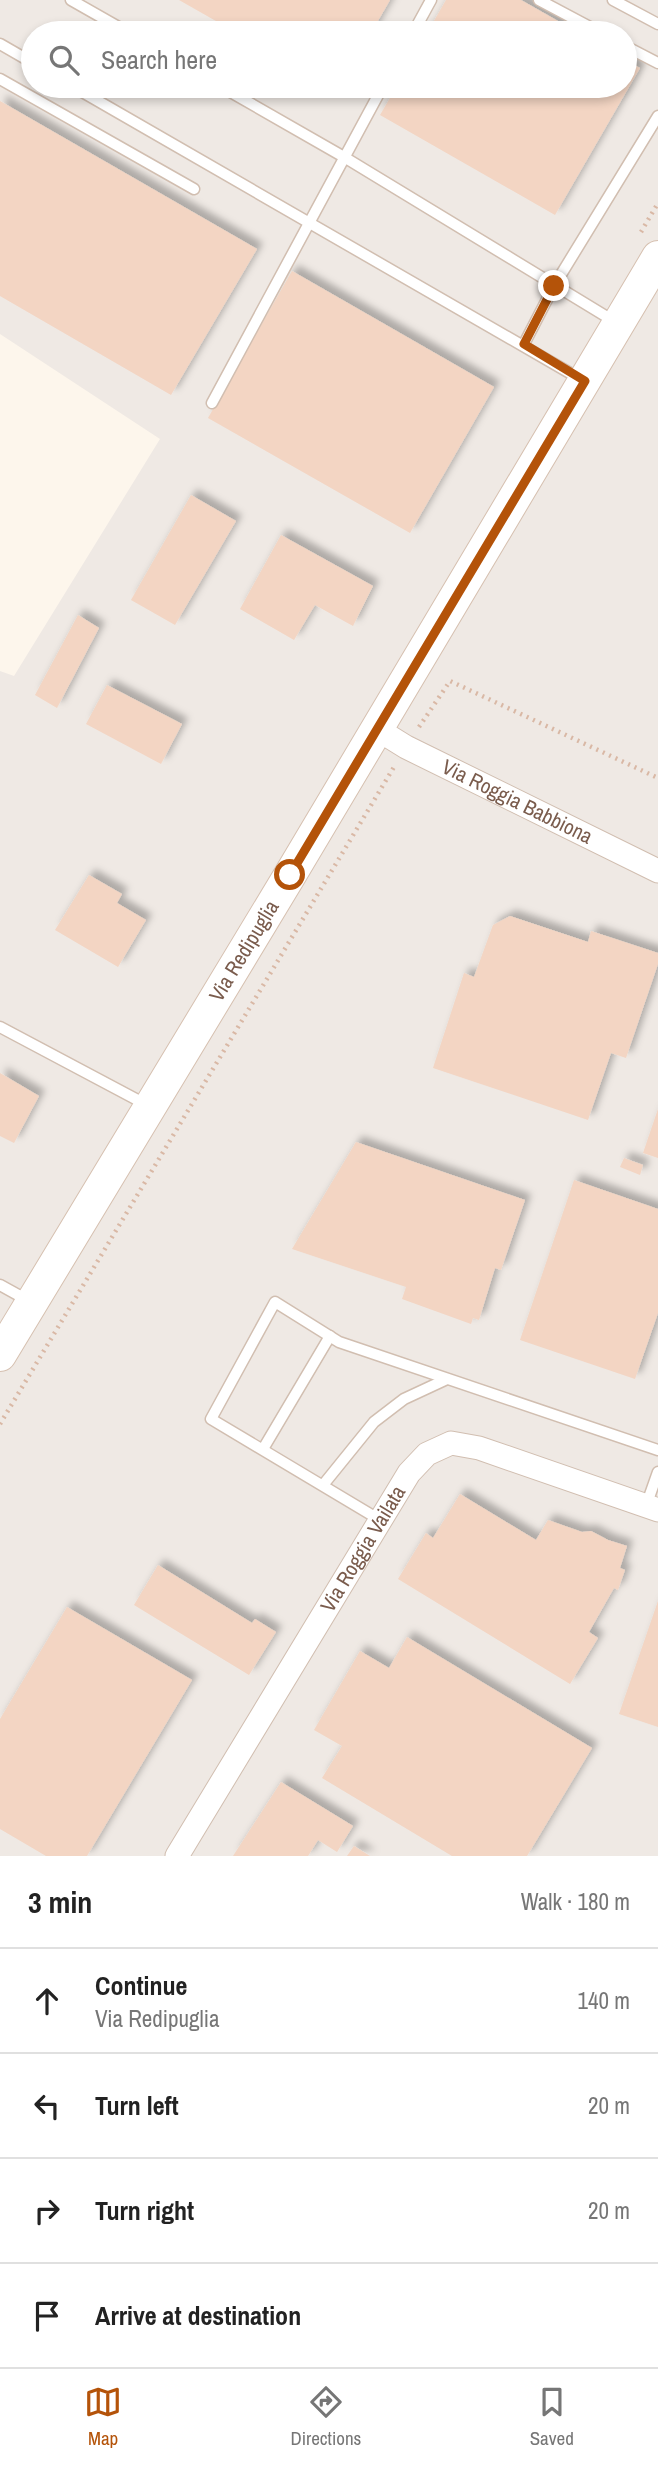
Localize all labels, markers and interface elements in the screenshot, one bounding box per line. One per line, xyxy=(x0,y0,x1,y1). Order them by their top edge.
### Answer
search box xyxy=(21,21,637,98)
icon: search xyxy=(45,41,83,79)
text: Search here xyxy=(101,42,217,77)
route end xyxy=(538,270,569,301)
street label: Via Roggia Babbiona xyxy=(437,752,598,851)
route start xyxy=(274,859,305,890)
street label: Via Redipuglia xyxy=(202,894,286,1007)
street label: Via Roggia Vailata xyxy=(313,1480,412,1617)
text: 3 min xyxy=(28,1882,92,1922)
text: Walk · 180 m xyxy=(521,1886,630,1917)
text: Continue xyxy=(95,1968,187,2003)
icon: ahead xyxy=(28,1982,66,2020)
text: 140 m xyxy=(578,1985,630,2016)
text: Via Redipuglia xyxy=(95,2003,219,2034)
icon: left xyxy=(28,2087,66,2125)
text: Turn left xyxy=(95,2088,179,2123)
text: 20 m xyxy=(588,2090,630,2121)
icon: right xyxy=(28,2192,66,2230)
text: Turn right xyxy=(95,2193,194,2228)
text: 20 m xyxy=(588,2195,630,2226)
icon: arrive xyxy=(28,2297,66,2335)
text: Arrive at destination xyxy=(95,2298,301,2333)
tab: Map xyxy=(84,2383,122,2451)
tab: Directions xyxy=(290,2383,361,2451)
tab: Saved xyxy=(530,2383,574,2451)

